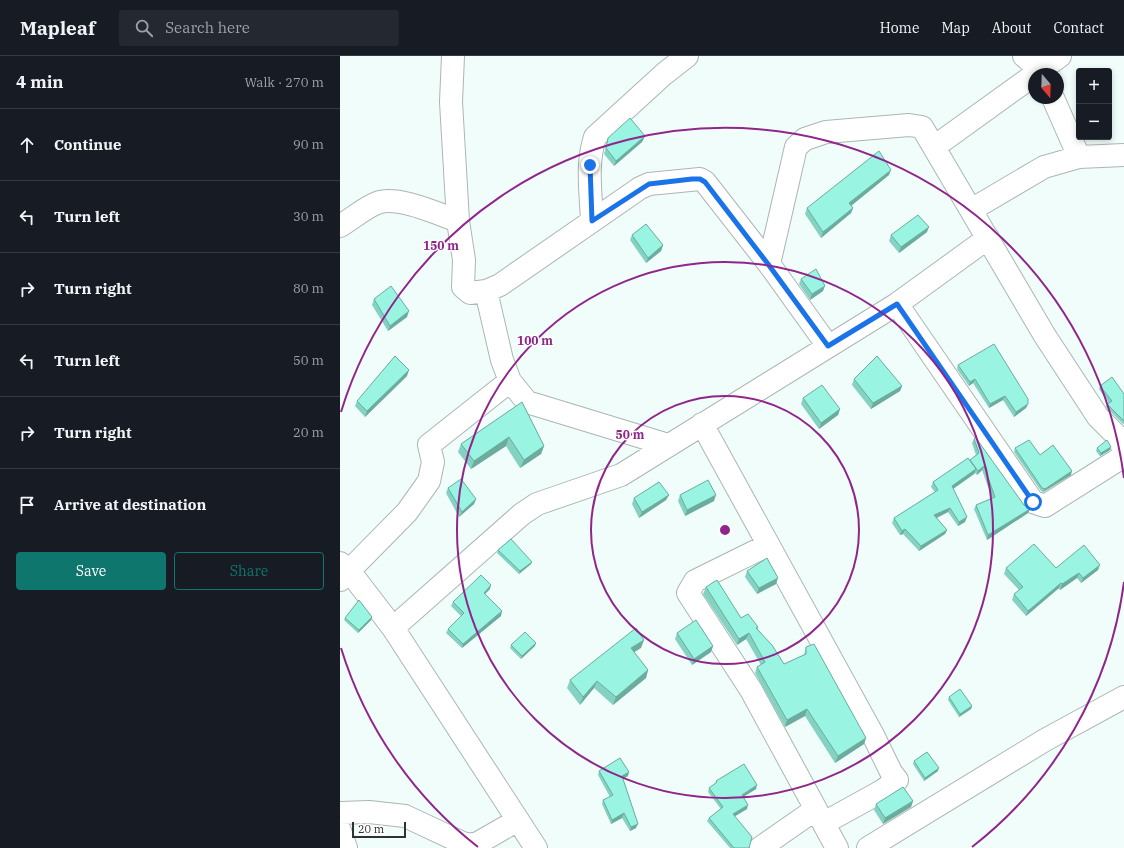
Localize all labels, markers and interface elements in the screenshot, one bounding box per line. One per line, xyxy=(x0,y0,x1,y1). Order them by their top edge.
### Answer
search box xyxy=(119,10,399,46)
text: Mapleaf xyxy=(20,16,95,40)
icon: search xyxy=(133,17,155,39)
text: Search here xyxy=(165,18,250,37)
text: Home xyxy=(880,19,919,37)
text: Map xyxy=(941,19,970,37)
text: About xyxy=(992,19,1031,37)
text: Contact xyxy=(1053,19,1104,37)
north arrow xyxy=(1028,68,1064,104)
map controls xyxy=(1076,68,1112,140)
button: + xyxy=(1076,68,1112,104)
text: 4 min xyxy=(16,71,64,93)
text: Walk · 270 m xyxy=(245,74,324,91)
button: − xyxy=(1076,104,1112,140)
icon: ahead xyxy=(16,134,38,156)
text: Continue xyxy=(54,135,121,154)
text: 90 m xyxy=(293,136,324,153)
route end xyxy=(581,156,599,174)
icon: left xyxy=(16,206,38,228)
text: Turn left xyxy=(54,207,120,226)
text: 30 m xyxy=(293,208,324,225)
text: 150 m xyxy=(423,238,459,253)
icon: right xyxy=(16,278,38,300)
text: Turn right xyxy=(54,279,132,298)
text: 80 m xyxy=(293,280,324,297)
text: 100 m xyxy=(517,333,553,348)
icon: left xyxy=(16,350,38,372)
text: Turn left xyxy=(54,351,120,370)
text: 50 m xyxy=(293,352,324,369)
icon: right xyxy=(16,422,38,444)
text: Turn right xyxy=(54,423,132,442)
text: 20 m xyxy=(293,424,324,441)
text: 50 m xyxy=(616,427,645,442)
route start xyxy=(1024,493,1042,511)
icon: arrive xyxy=(16,494,38,516)
text: Arrive at destination xyxy=(54,495,206,514)
centre of rings xyxy=(718,523,732,537)
button: Save xyxy=(16,552,166,590)
button: Share xyxy=(174,552,324,590)
scale bar xyxy=(352,820,406,839)
text: 20 m xyxy=(358,822,384,836)

